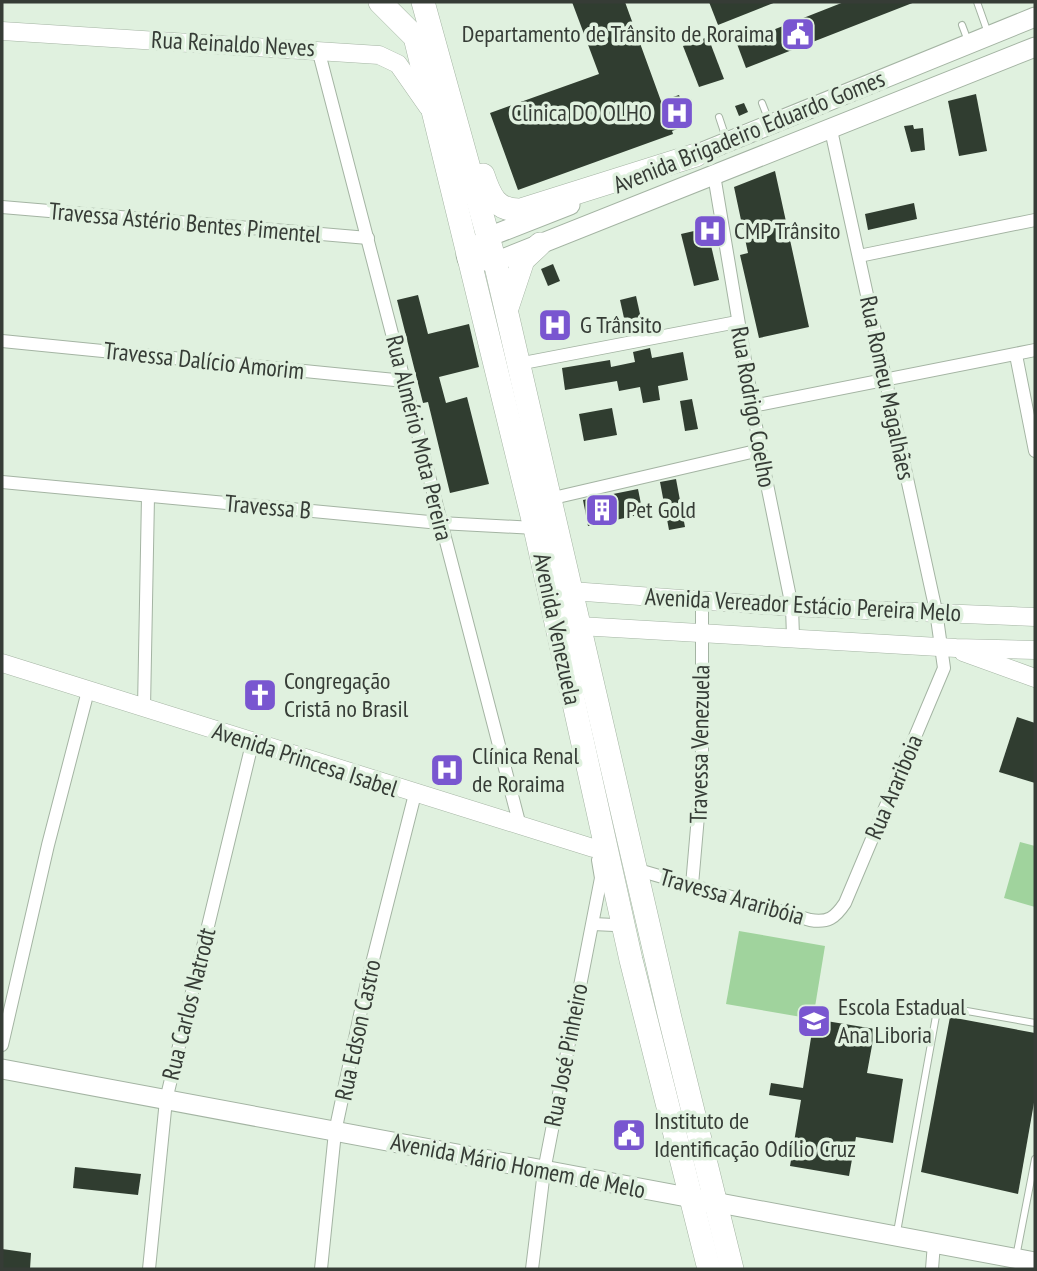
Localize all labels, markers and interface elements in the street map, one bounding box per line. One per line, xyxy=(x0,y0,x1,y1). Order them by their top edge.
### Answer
public building icon: Departamento de Trânsito de Roraima xyxy=(779,15,817,53)
place label: Departamento de Trânsito de Roraima xyxy=(462,18,774,49)
street label: Rua Reinaldo Neves xyxy=(150,24,316,63)
street label: Avenida Brigadeiro Eduardo Gomes xyxy=(608,63,889,200)
hospital icon: Clinica DO OLHO xyxy=(658,94,696,132)
place label: Clinica DO OLHO xyxy=(511,97,652,128)
street label: Travessa Astério Bentes Pimentel xyxy=(48,195,323,250)
hospital icon: CMP Trânsito xyxy=(691,212,729,250)
place label: CMP Trânsito xyxy=(734,215,840,246)
street label: Rua Romeu Magalhães xyxy=(853,293,922,483)
hospital icon: G Trânsito xyxy=(536,306,574,344)
place label: G Trânsito xyxy=(580,309,662,340)
street label: Rua Rodrigo Coelho xyxy=(724,324,783,490)
street label: Rua Almério Mota Pereira xyxy=(379,332,460,544)
street label: Travessa Dalício Amorim xyxy=(102,335,306,386)
street label: Travessa B xyxy=(224,487,312,526)
building icon: Pet Gold xyxy=(583,491,621,529)
place label: Pet Gold xyxy=(626,494,696,525)
street label: Avenida Venezuela xyxy=(526,550,589,708)
street label: Avenida Vereador Estácio Pereira Melo xyxy=(644,581,962,628)
street label: Travessa Venezuela xyxy=(683,664,716,824)
place label: Congregação Cristã no Brasil xyxy=(284,665,409,724)
church icon: Congregação Cristã no Brasil xyxy=(241,676,279,714)
street label: Avenida Princesa Isabel xyxy=(208,715,402,804)
street label: Rua Arariboia xyxy=(858,730,929,844)
place label: Clínica Renal de Roraima xyxy=(472,740,579,799)
hospital icon: Clínica Renal de Roraima xyxy=(428,751,466,789)
street label: Travessa Araribóia xyxy=(656,861,808,932)
street label: Rua Carlos Natrodt xyxy=(155,924,222,1083)
street label: Rua Edson Castro xyxy=(327,957,388,1103)
street label: Rua José Pinheiro xyxy=(536,981,595,1129)
place label: Escola Estadual Ana Liboria xyxy=(838,991,966,1050)
school or university icon: Escola Estadual Ana Liboria xyxy=(795,1002,833,1040)
place label: Instituto de Identificação Odílio Cruz xyxy=(654,1105,856,1164)
public building icon: Instituto de Identificação Odílio Cruz xyxy=(610,1116,648,1154)
street label: Avenida Mário Homem de Melo xyxy=(388,1126,648,1205)

